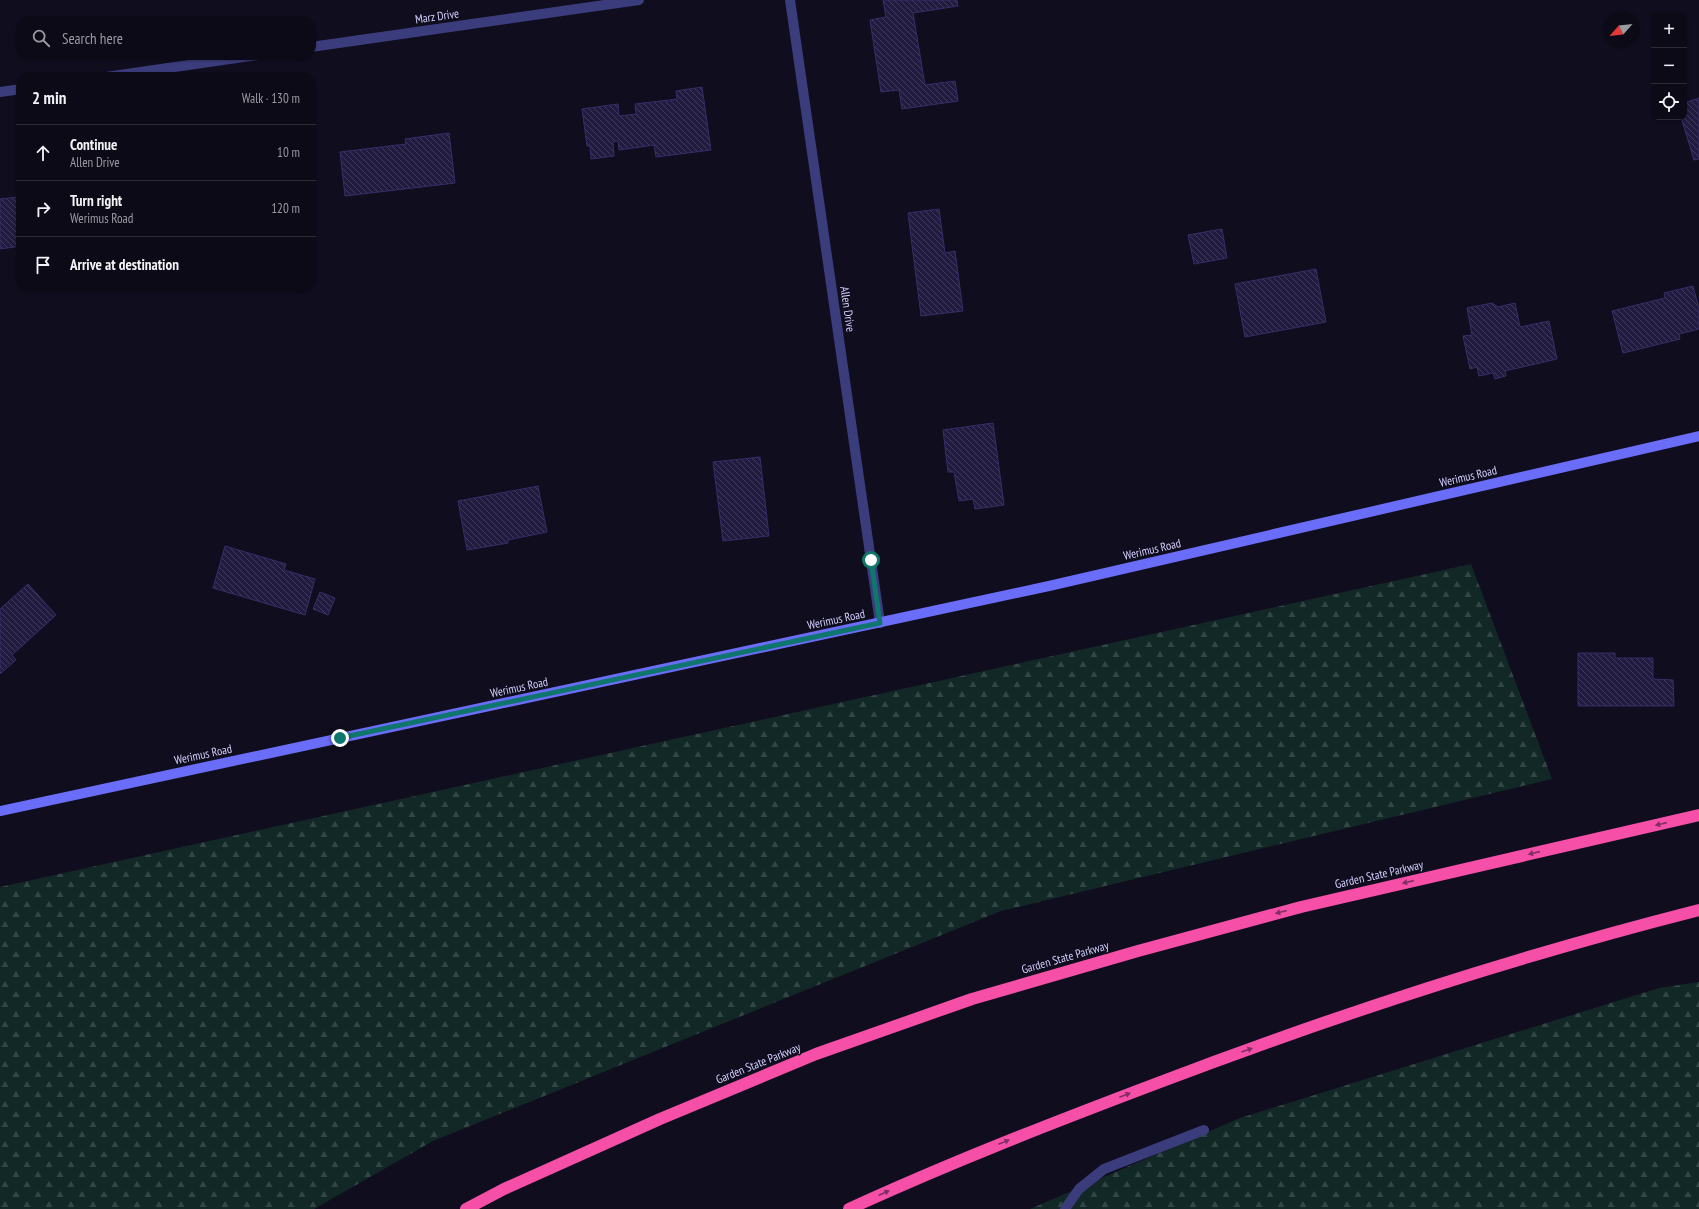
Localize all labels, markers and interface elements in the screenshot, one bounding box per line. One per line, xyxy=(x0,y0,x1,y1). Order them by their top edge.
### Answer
street label: Marz Drive xyxy=(414,5,460,26)
north arrow xyxy=(1603,12,1639,48)
map controls xyxy=(1651,12,1687,120)
button: + xyxy=(1651,12,1687,48)
search box xyxy=(16,16,316,60)
icon: search xyxy=(30,27,52,49)
text: Search here xyxy=(62,29,123,48)
button: − xyxy=(1651,48,1687,84)
button: locate xyxy=(1651,84,1687,120)
text: 2 min xyxy=(32,87,66,109)
text: Walk · 130 m xyxy=(242,90,300,107)
text: Continue xyxy=(70,135,117,154)
icon: ahead xyxy=(32,142,54,164)
text: 10 m xyxy=(277,144,300,161)
text: Allen Drive xyxy=(70,154,120,171)
text: Turn right xyxy=(70,191,122,210)
icon: right xyxy=(32,198,54,220)
text: 120 m xyxy=(271,200,300,217)
text: Werimus Road xyxy=(70,210,133,227)
icon: arrive xyxy=(32,254,54,276)
text: Arrive at destination xyxy=(70,255,179,274)
street label: Allen Drive xyxy=(837,285,859,333)
street label: Werimus Road xyxy=(1438,462,1498,490)
street label: Werimus Road xyxy=(1122,535,1182,563)
route start xyxy=(862,551,880,569)
street label: Werimus Road xyxy=(806,606,866,632)
street label: Werimus Road xyxy=(489,674,549,700)
route end xyxy=(331,729,349,747)
street label: Werimus Road xyxy=(173,741,233,767)
one-way arrow xyxy=(1655,821,1667,827)
one-way arrow xyxy=(1528,850,1540,856)
street label: Garden State Parkway xyxy=(1333,856,1425,891)
one-way arrow xyxy=(1401,880,1414,886)
one-way arrow xyxy=(1275,909,1287,915)
street label: Garden State Parkway xyxy=(1020,937,1111,977)
street label: Garden State Parkway xyxy=(713,1039,803,1087)
one-way arrow xyxy=(1241,1047,1253,1053)
one-way arrow xyxy=(1119,1091,1131,1097)
one-way arrow xyxy=(998,1139,1010,1145)
one-way arrow xyxy=(878,1190,890,1196)

